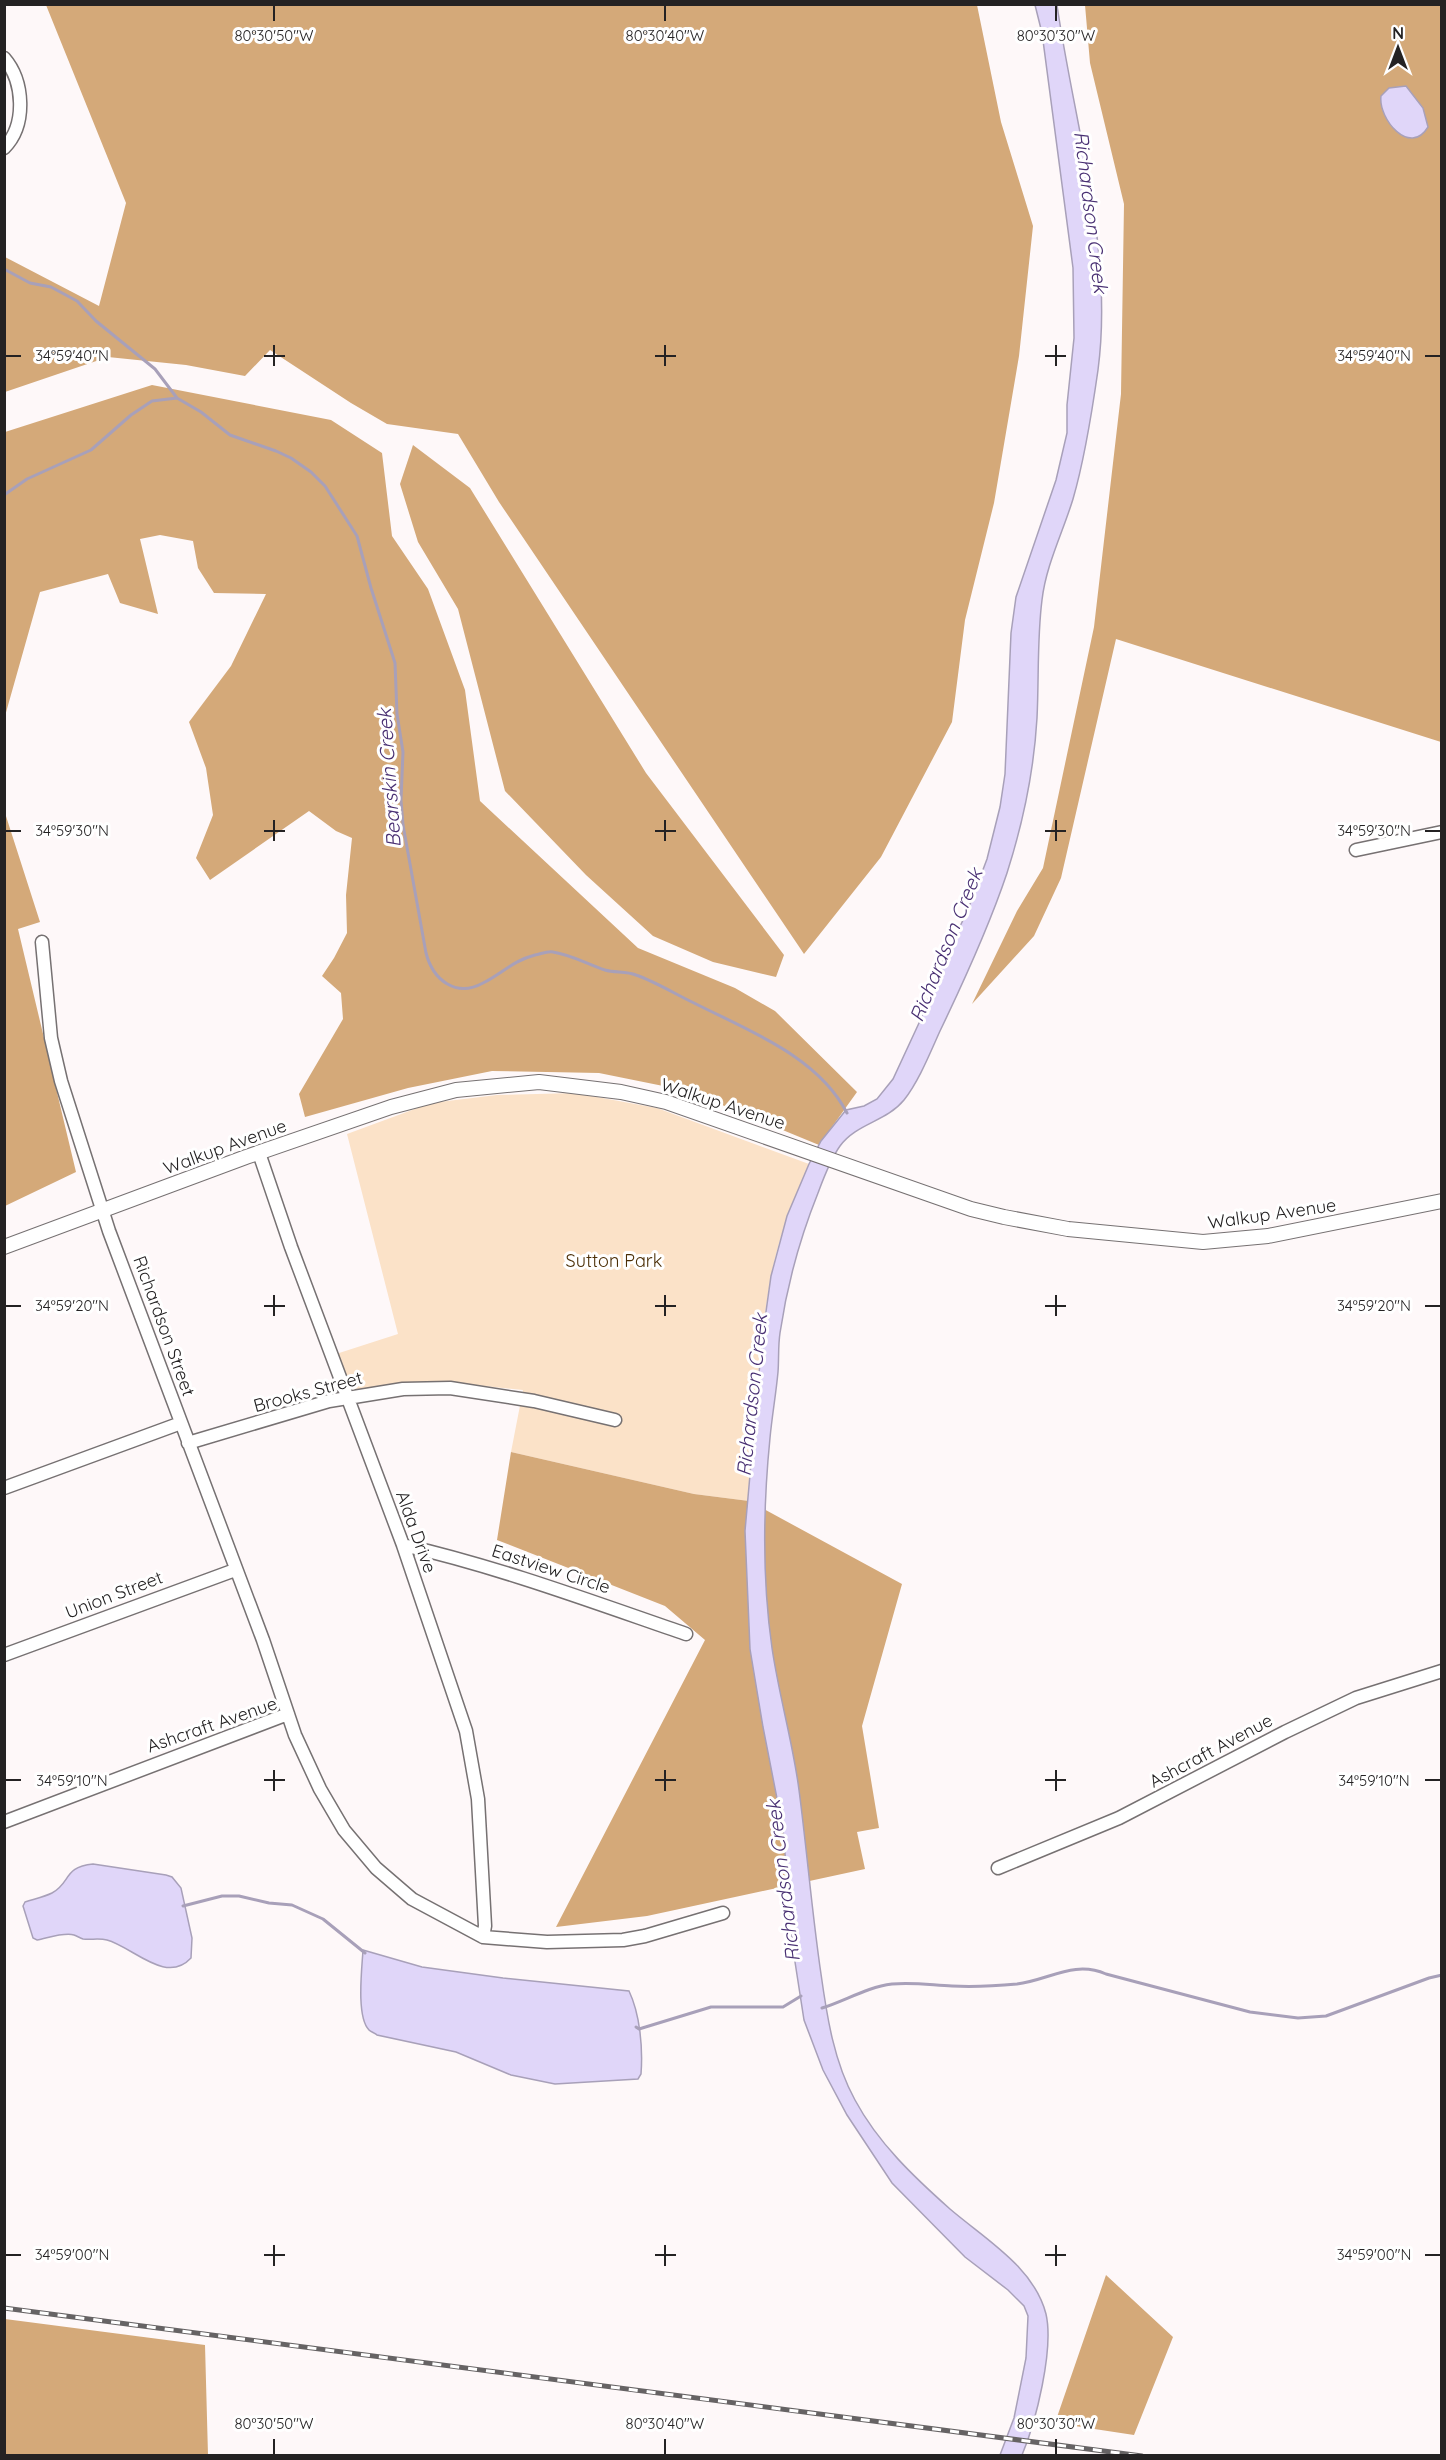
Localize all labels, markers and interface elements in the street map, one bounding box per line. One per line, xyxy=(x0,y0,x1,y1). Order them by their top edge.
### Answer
north arrow xyxy=(1368,18,1428,78)
text: N xyxy=(1392,23,1404,43)
text: 80°30'50"W xyxy=(234,26,314,45)
text: 80°30'40"W xyxy=(626,26,705,45)
text: 80°30'30"W xyxy=(1017,26,1096,45)
water label: Richardson Creek xyxy=(1069,130,1114,297)
text: 34°59'40"N xyxy=(35,346,109,365)
text: 34°59'40"N xyxy=(1337,346,1411,365)
water label: Bearskin Creek xyxy=(371,705,406,848)
text: 34°59'30"N xyxy=(35,821,109,840)
text: 34°59'30"N xyxy=(1337,821,1411,840)
water label: Richardson Creek xyxy=(903,862,989,1025)
street label: Walkup Avenue xyxy=(658,1073,788,1134)
street label: Walkup Avenue xyxy=(160,1114,290,1179)
street label: Walkup Avenue xyxy=(1206,1193,1338,1234)
park label: Sutton Park xyxy=(566,1249,662,1272)
street label: Richardson Street xyxy=(128,1253,201,1399)
text: 34°59'20"N xyxy=(35,1296,109,1315)
text: 34°59'20"N xyxy=(1337,1296,1411,1315)
water label: Richardson Creek xyxy=(731,1310,773,1477)
street label: Brooks Street xyxy=(251,1366,365,1417)
street label: Alda Drive xyxy=(391,1488,442,1576)
street label: Eastview Circle xyxy=(489,1539,613,1599)
street label: Union Street xyxy=(62,1565,166,1624)
street label: Ashcraft Avenue xyxy=(144,1691,280,1758)
street label: Ashcraft Avenue xyxy=(1145,1708,1276,1793)
text: 34°59'10"N xyxy=(36,1771,108,1790)
text: 34°59'10"N xyxy=(1338,1771,1410,1790)
water label: Richardson Creek xyxy=(760,1796,805,1963)
text: 34°59'00"N xyxy=(35,2245,109,2264)
text: 34°59'00"N xyxy=(1337,2245,1411,2264)
text: 80°30'50"W xyxy=(234,2414,314,2433)
text: 80°30'40"W xyxy=(626,2414,705,2433)
text: 80°30'30"W xyxy=(1017,2414,1096,2433)

